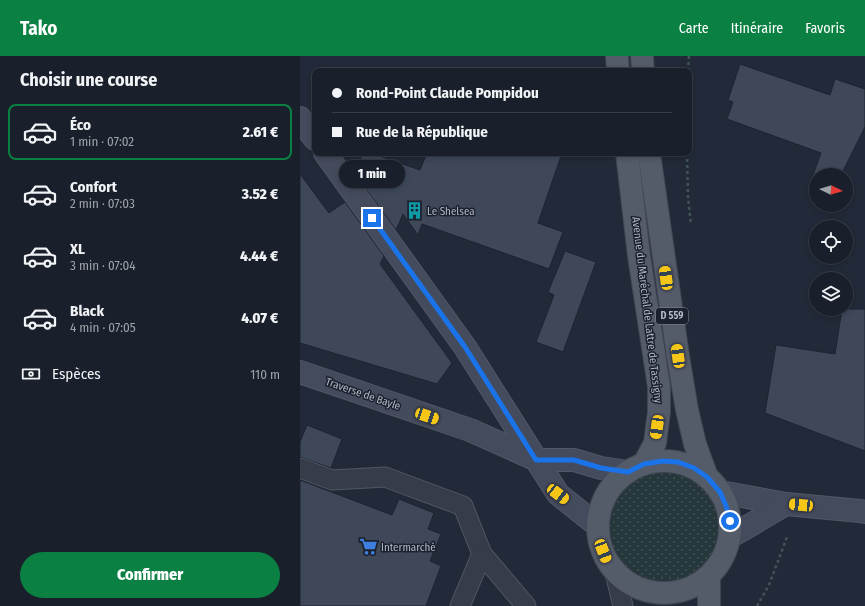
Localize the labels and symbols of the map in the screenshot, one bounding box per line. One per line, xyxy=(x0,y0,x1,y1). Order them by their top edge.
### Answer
callout: 1 min xyxy=(339,160,405,188)
north arrow xyxy=(809,168,853,212)
building icon: Le Shelsea xyxy=(404,201,424,221)
place label: Le Shelsea xyxy=(427,205,475,218)
route end xyxy=(363,209,381,227)
street label: Avenue du Maréchal de Lattre de Tassigny xyxy=(629,216,665,404)
car xyxy=(658,265,674,291)
road number: D 559 xyxy=(656,308,688,324)
car xyxy=(670,343,686,369)
street label: Traverse de Bayle xyxy=(324,375,402,413)
car xyxy=(414,406,440,426)
car xyxy=(649,414,665,440)
car xyxy=(545,482,571,506)
car xyxy=(789,498,813,512)
route start xyxy=(721,512,739,530)
supermarket icon: Intermarché xyxy=(358,537,378,557)
car xyxy=(593,538,613,564)
place label: Intermarché xyxy=(381,541,436,554)

